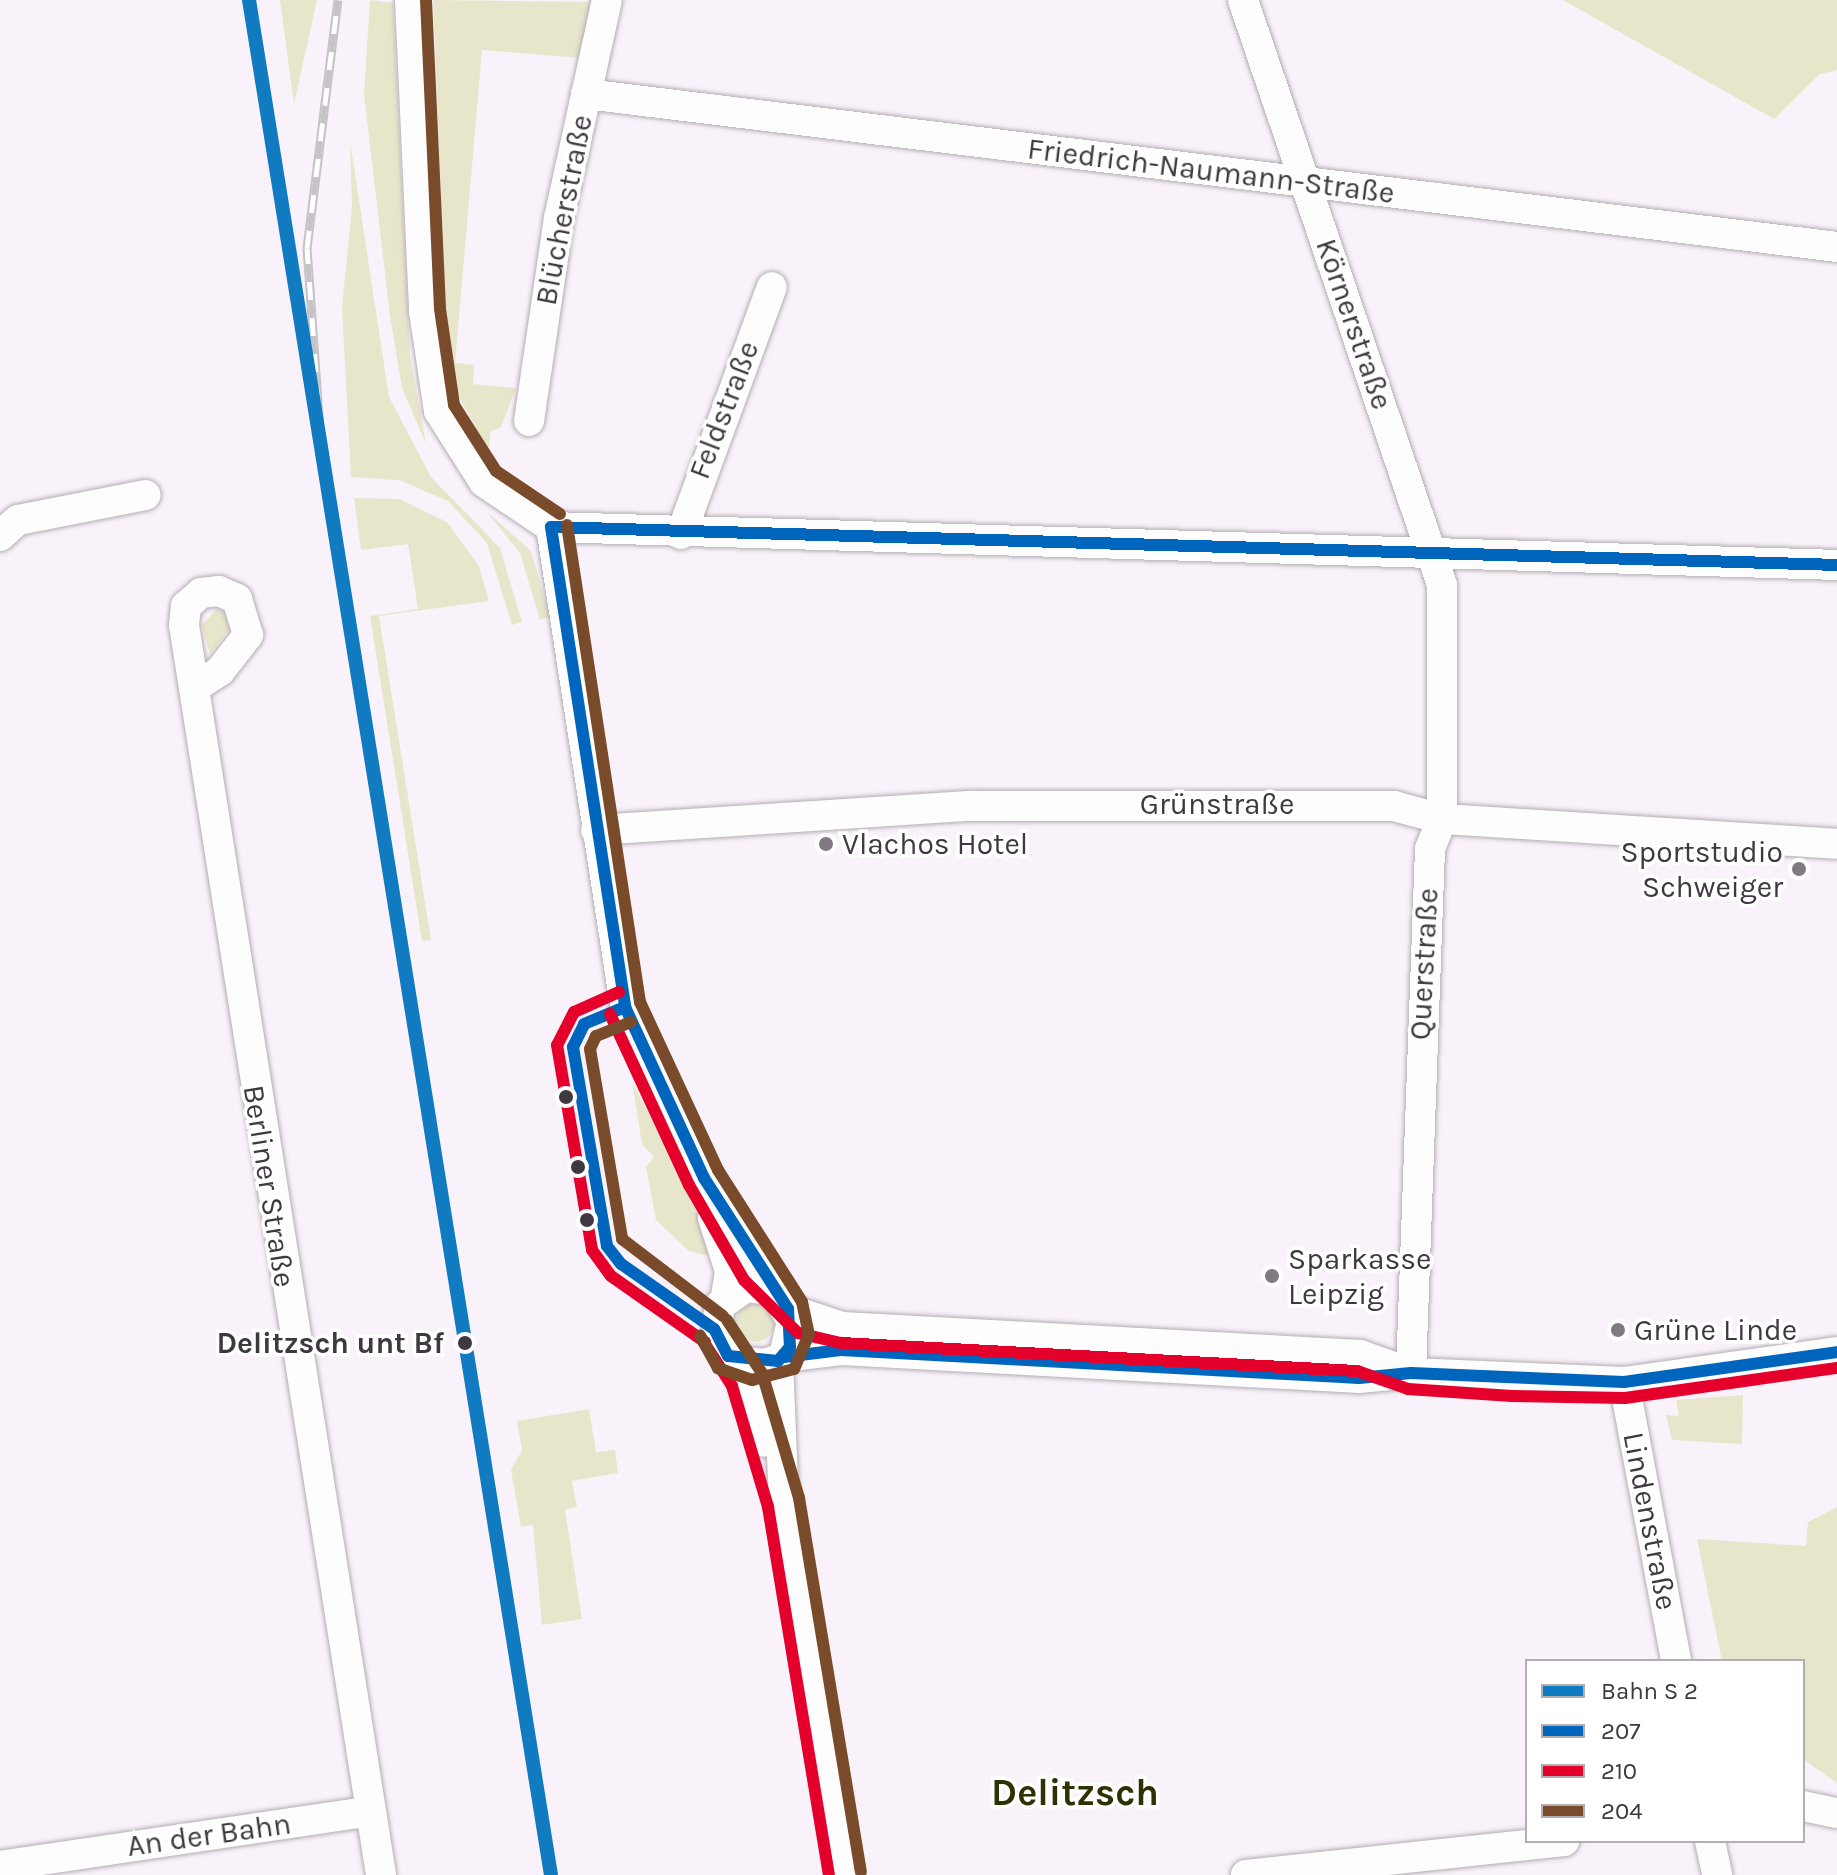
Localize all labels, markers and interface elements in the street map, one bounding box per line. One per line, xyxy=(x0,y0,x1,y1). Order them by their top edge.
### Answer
street label: Blücherstraße xyxy=(528,112,600,308)
street label: Friedrich-Naumann-Straße xyxy=(1025,131,1397,211)
street label: Körnerstraße xyxy=(1308,234,1400,414)
street label: Feldstraße xyxy=(681,336,767,484)
street label: Grünstraße xyxy=(1140,786,1294,822)
place label: Vlachos Hotel xyxy=(842,826,1028,862)
place label: Sportstudio Schweiger xyxy=(1620,834,1783,904)
marker: Vlachos Hotel xyxy=(817,835,835,853)
marker: Sportstudio Schweiger xyxy=(1790,860,1808,878)
street label: Querstraße xyxy=(1402,887,1446,1041)
street label: Berliner Straße xyxy=(235,1082,303,1290)
unlabelled marker xyxy=(558,1089,574,1105)
unlabelled marker xyxy=(570,1159,586,1175)
unlabelled marker xyxy=(579,1212,595,1228)
place label: Sparkasse Leipzig xyxy=(1288,1241,1431,1312)
marker: Sparkasse Leipzig xyxy=(1263,1267,1281,1285)
place label: Grüne Linde xyxy=(1634,1312,1797,1348)
marker: Grüne Linde xyxy=(1609,1321,1627,1339)
place label: Delitzsch unt Bf xyxy=(216,1325,444,1361)
marker: Delitzsch unt Bf xyxy=(451,1329,479,1357)
street label: Lindenstraße xyxy=(1615,1429,1685,1613)
legend xyxy=(1525,1659,1805,1843)
text: Bahn S 2 xyxy=(1601,1677,1698,1705)
text: 207 xyxy=(1601,1717,1640,1745)
text: 210 xyxy=(1601,1757,1637,1785)
district label: Delitzsch xyxy=(991,1770,1159,1816)
text: 204 xyxy=(1601,1797,1643,1825)
street label: An der Bahn xyxy=(125,1806,293,1864)

